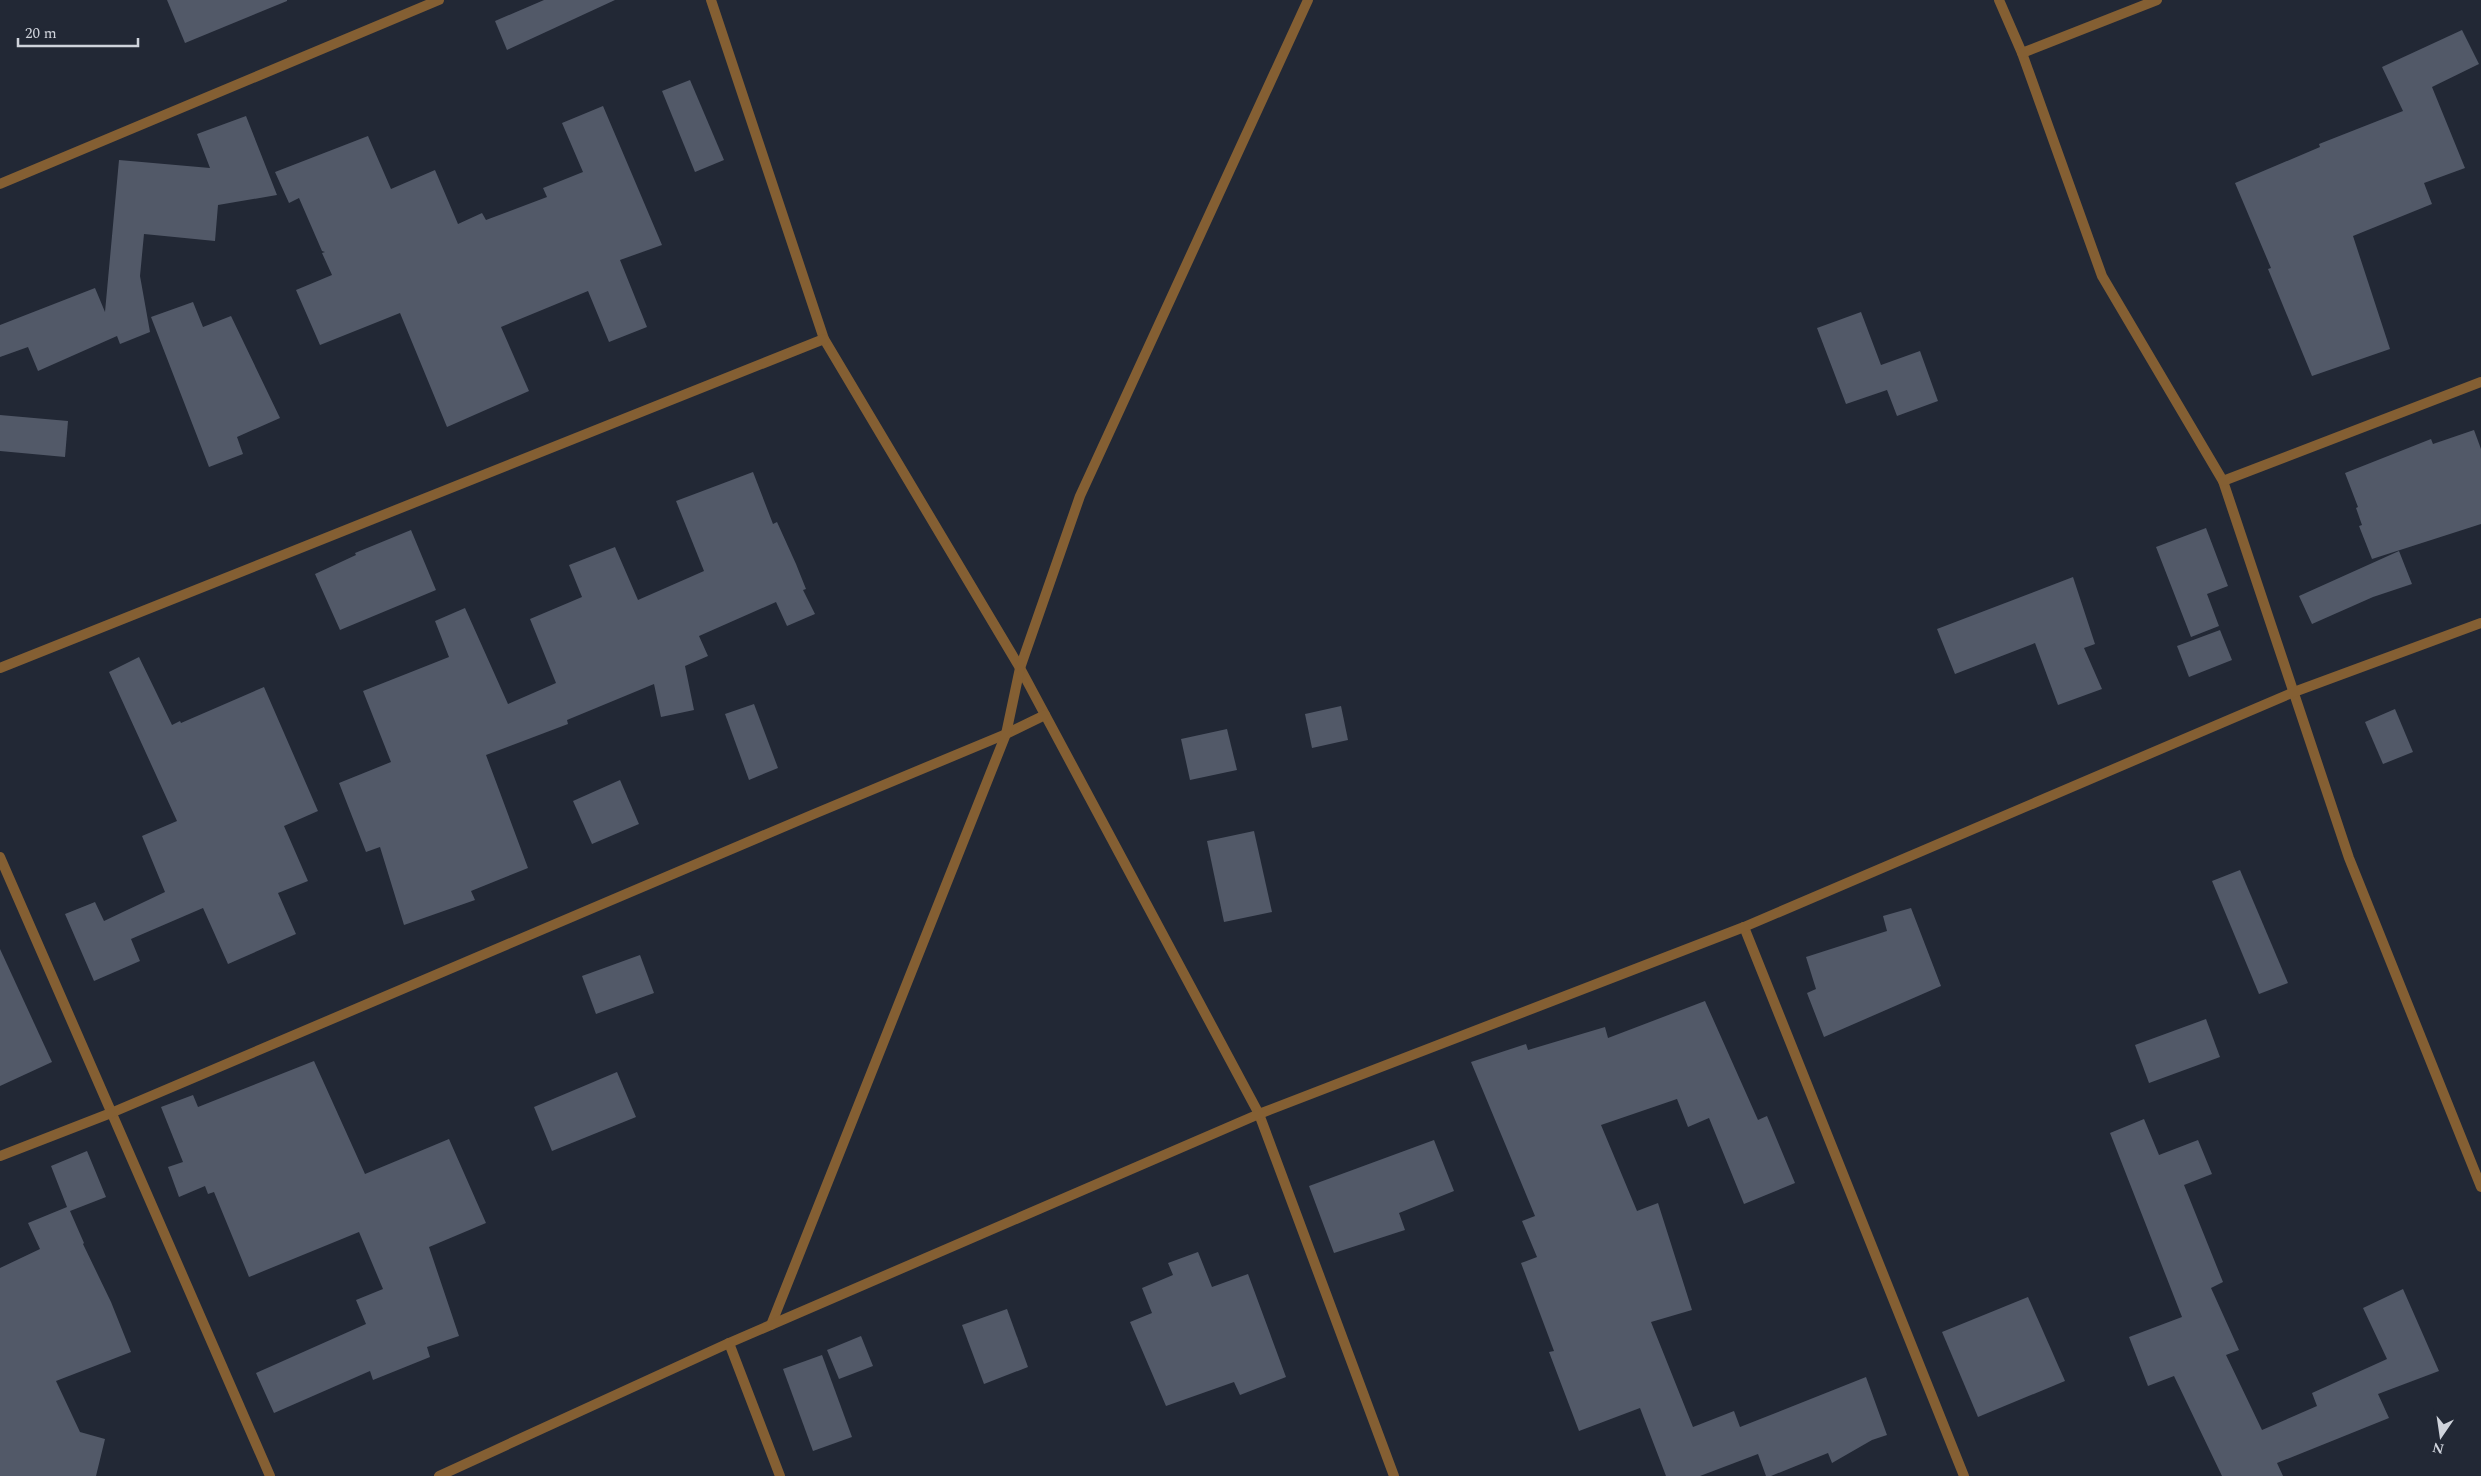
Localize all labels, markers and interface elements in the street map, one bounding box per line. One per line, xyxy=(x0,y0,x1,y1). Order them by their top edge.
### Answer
scale bar xyxy=(18,15,138,47)
text: 20 m xyxy=(25,22,57,45)
north arrow xyxy=(2416,1411,2466,1461)
text: N xyxy=(2430,1437,2446,1460)

